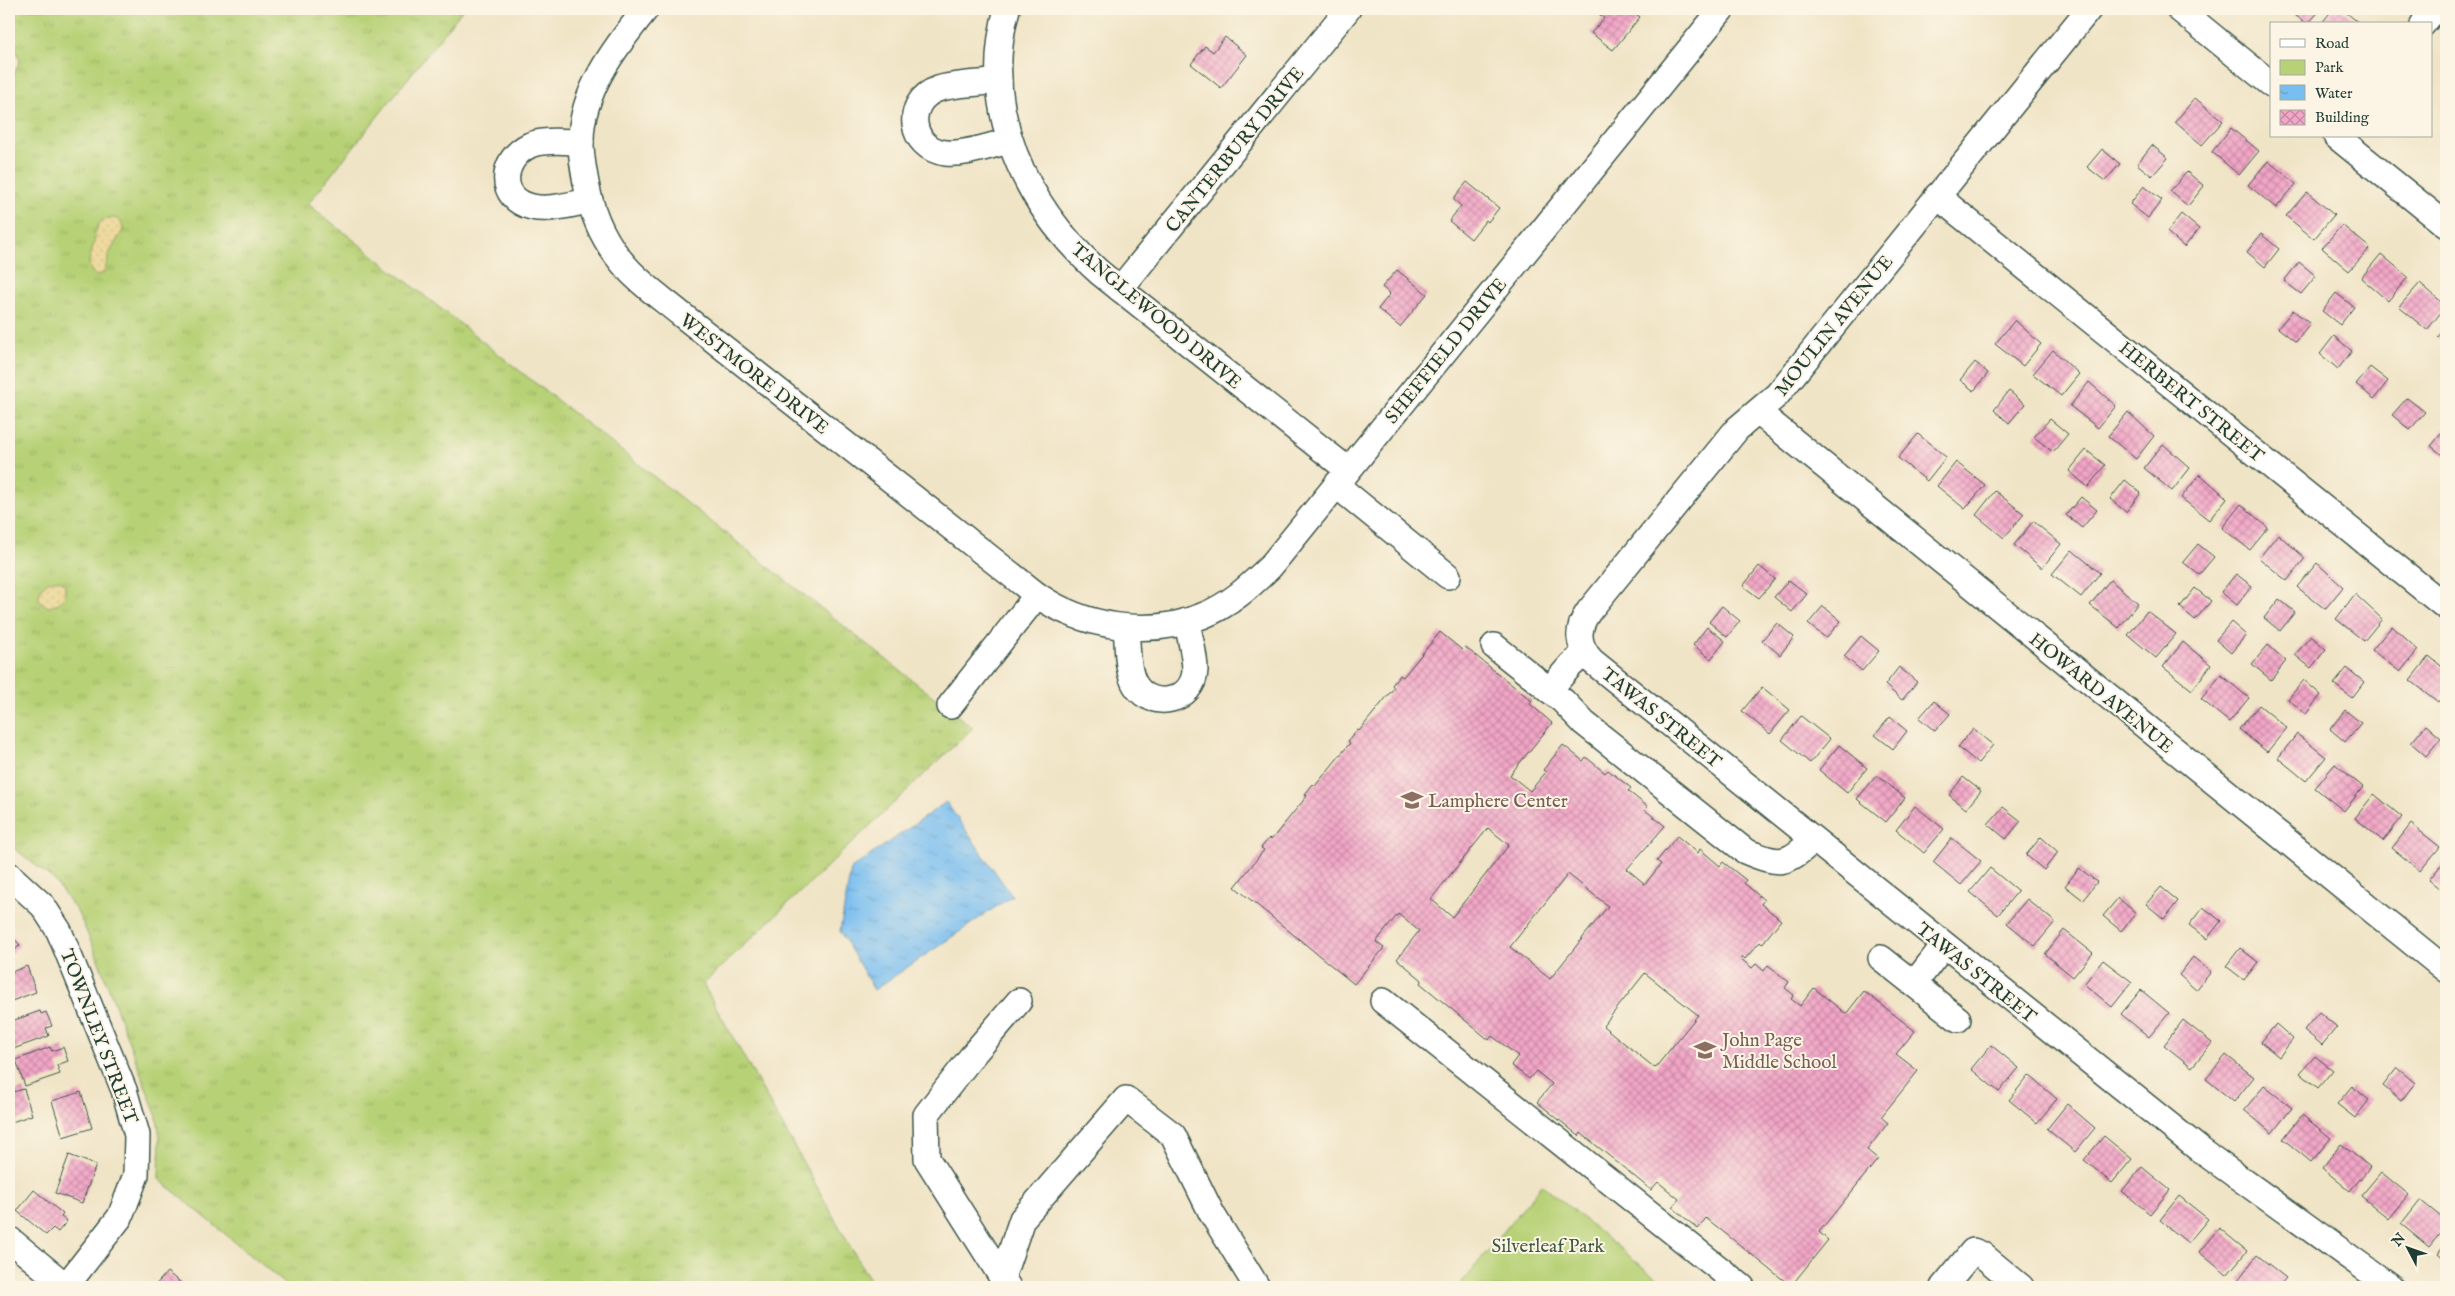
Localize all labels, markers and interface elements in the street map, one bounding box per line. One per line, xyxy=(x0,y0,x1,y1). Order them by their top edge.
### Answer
legend xyxy=(2270,22,2432,138)
text: Road xyxy=(2315,34,2350,53)
text: Park xyxy=(2315,58,2345,77)
street label: CANTERBURY DRIVE xyxy=(1161,62,1310,238)
text: Water xyxy=(2315,84,2353,103)
text: Building xyxy=(2315,108,2370,127)
street label: TANGLEWOOD DRIVE xyxy=(1065,238,1246,395)
street label: MOULIN AVENUE xyxy=(1770,251,1899,402)
street label: SHEFFIELD DRIVE xyxy=(1380,273,1513,429)
street label: WESTMORE DRIVE xyxy=(674,309,833,440)
street label: HERBERT STREET xyxy=(2113,337,2268,469)
street label: HOWARD AVENUE xyxy=(2024,628,2178,759)
street label: TAWAS STREET xyxy=(1596,663,1726,774)
school or university icon: Lamphere Center xyxy=(1399,787,1425,813)
place label: Lamphere Center xyxy=(1428,790,1568,814)
street label: TAWAS STREET xyxy=(1911,918,2041,1029)
street label: TOWNLEY STREET xyxy=(54,946,143,1128)
place label: John Page Middle School xyxy=(1720,1029,1837,1075)
school or university icon: John Page Middle School xyxy=(1692,1037,1718,1063)
north arrow xyxy=(2382,1224,2432,1274)
text: N xyxy=(2388,1230,2410,1251)
park label: Silverleaf Park xyxy=(1491,1235,1605,1259)

